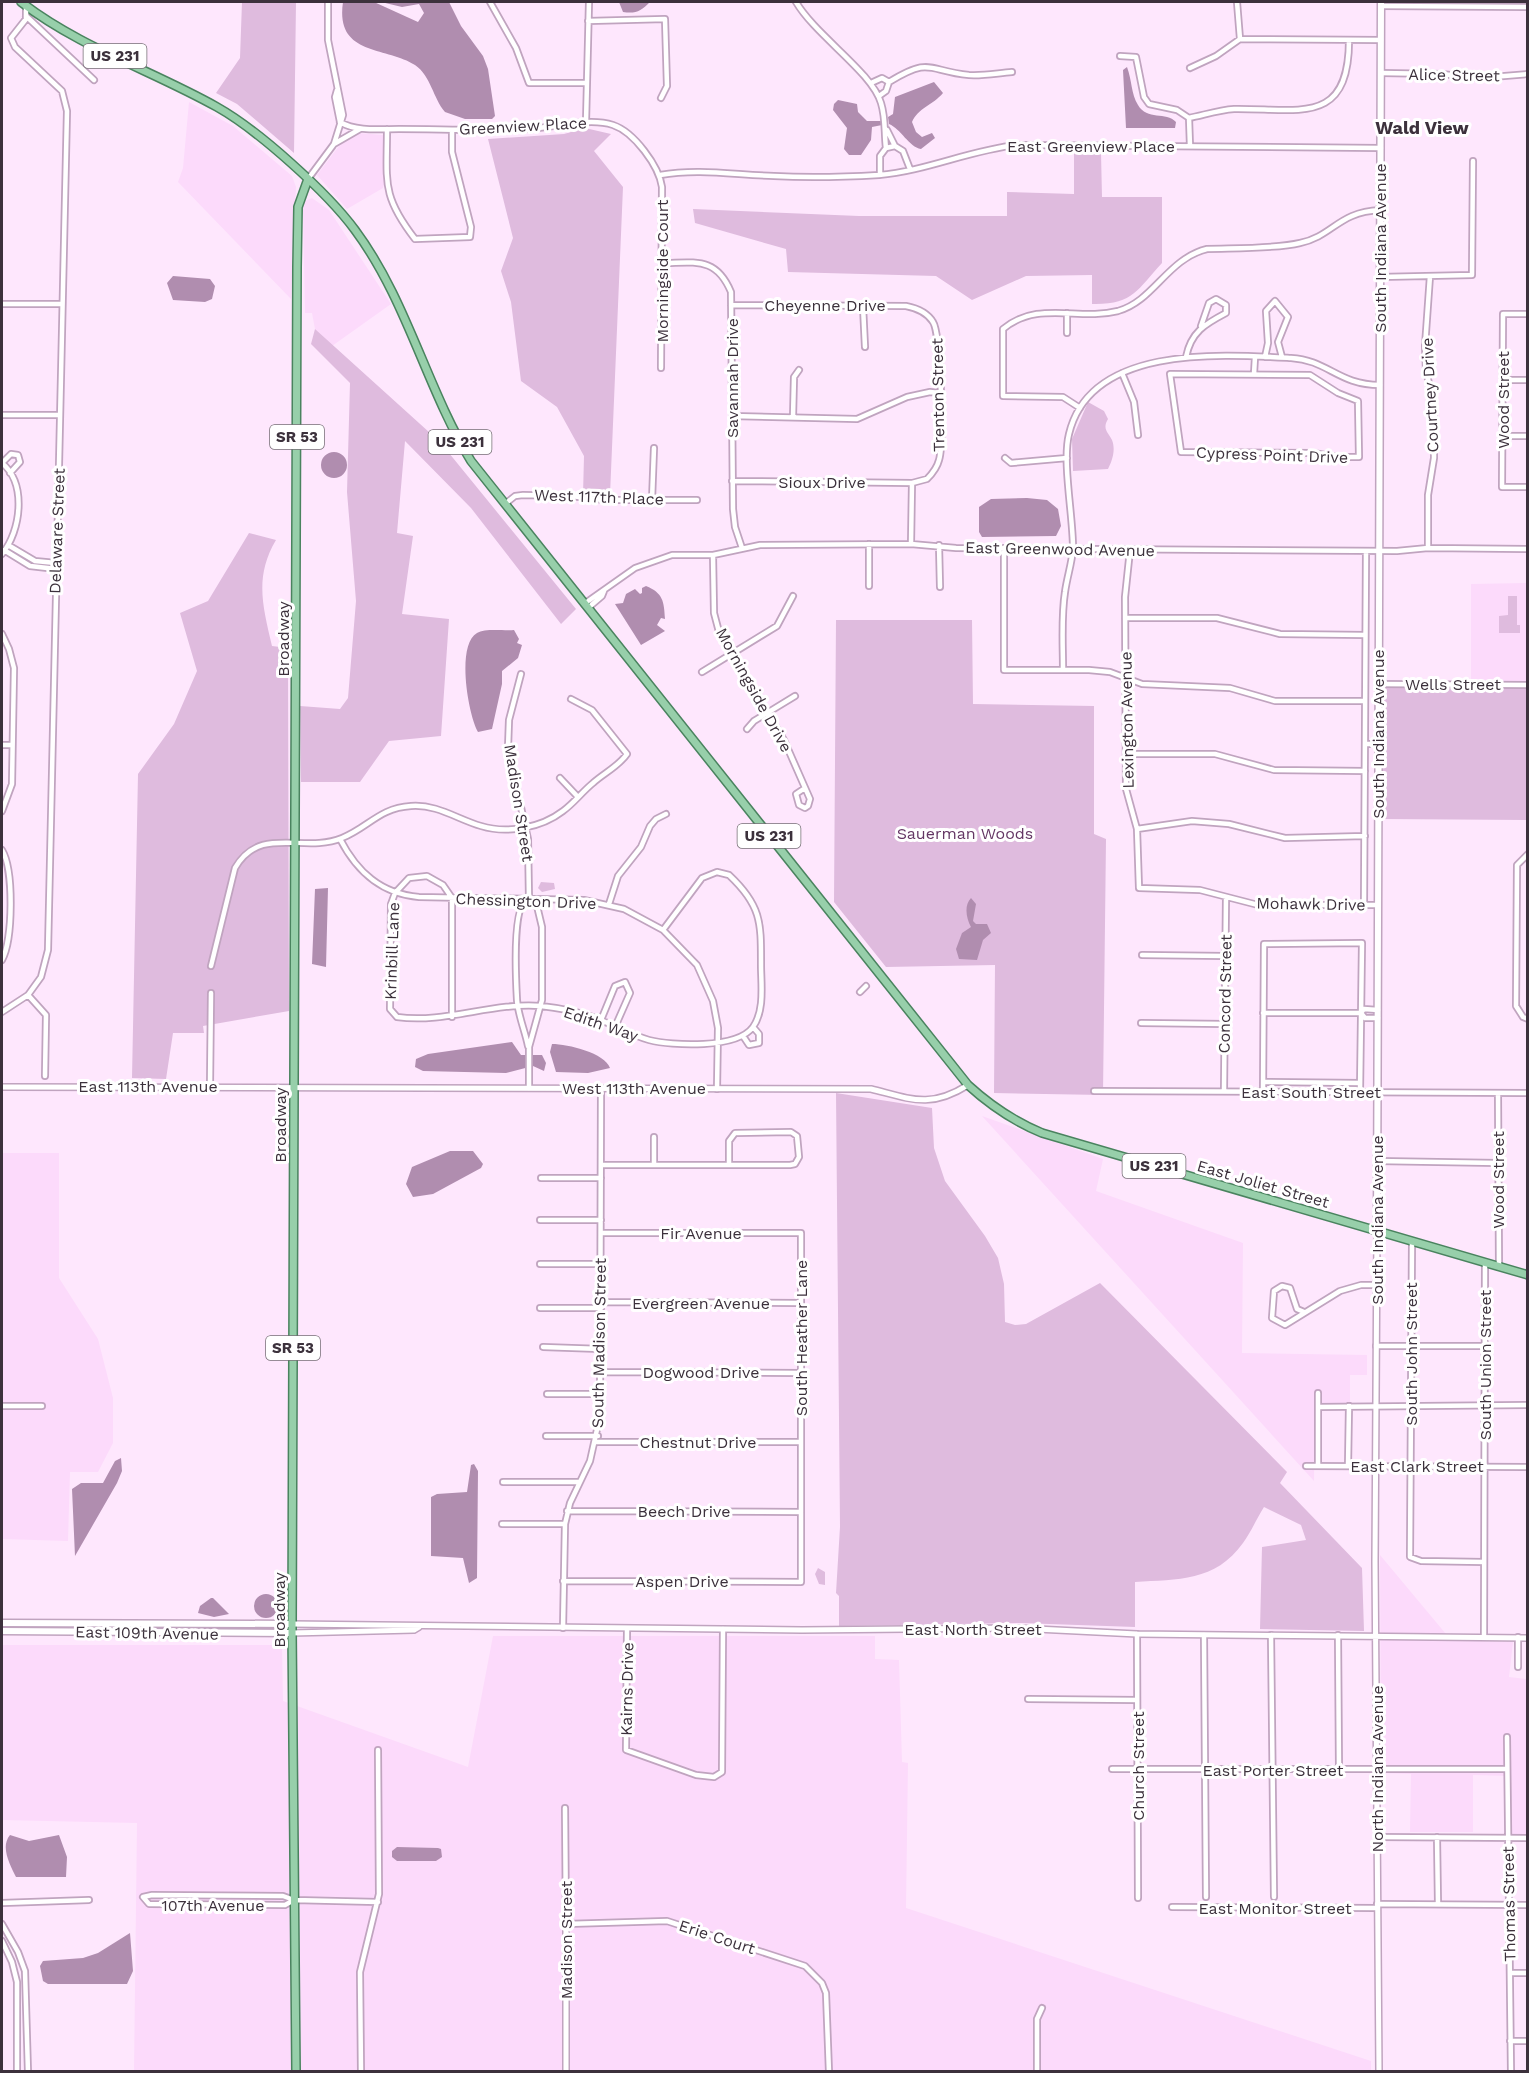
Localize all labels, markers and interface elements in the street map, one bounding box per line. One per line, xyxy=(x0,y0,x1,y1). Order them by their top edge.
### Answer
road number: US 231 xyxy=(84,44,146,68)
street label: Alice Street xyxy=(1408,65,1500,85)
street label: Greenview Place xyxy=(459,113,587,139)
district label: Wald View xyxy=(1375,117,1469,138)
street label: East Greenview Place xyxy=(1007,137,1175,156)
street label: South Indiana Avenue xyxy=(1371,163,1390,333)
street label: Morningside Court xyxy=(653,199,672,342)
street label: Cheyenne Drive xyxy=(764,296,886,315)
street label: Savannah Drive xyxy=(723,318,742,438)
street label: Courtney Drive xyxy=(1418,337,1442,453)
street label: Trenton Street xyxy=(928,338,948,452)
street label: Wood Street xyxy=(1494,351,1513,449)
road number: SR 53 xyxy=(270,425,324,449)
road number: US 231 xyxy=(428,430,492,454)
street label: Cypress Point Drive xyxy=(1196,443,1348,467)
street label: Delaware Street xyxy=(45,467,69,594)
street label: Sioux Drive xyxy=(778,473,866,492)
street label: West 117th Place xyxy=(534,485,664,509)
street label: East Greenwood Avenue xyxy=(965,538,1155,560)
street label: Broadway xyxy=(274,601,293,677)
street label: Morningside Drive xyxy=(712,624,796,756)
street label: South Indiana Avenue xyxy=(1369,649,1388,819)
street label: Lexington Avenue xyxy=(1116,651,1138,789)
street label: Wells Street xyxy=(1405,675,1501,694)
street label: Madison Street xyxy=(500,743,538,863)
road number: US 231 xyxy=(738,824,800,848)
park label: Sauerman Woods xyxy=(897,824,1033,843)
street label: Chessington Drive xyxy=(455,889,597,913)
street label: Mohawk Drive xyxy=(1256,894,1366,914)
street label: Krinbill Lane xyxy=(381,902,403,1000)
street label: Concord Street xyxy=(1214,934,1236,1054)
street label: Edith Way xyxy=(561,1002,641,1046)
street label: East 113th Avenue xyxy=(78,1077,218,1096)
street label: West 113th Avenue xyxy=(562,1079,706,1098)
street label: East South Street xyxy=(1241,1083,1381,1102)
street label: Broadway xyxy=(271,1087,290,1163)
street label: Wood Street xyxy=(1489,1131,1508,1229)
street label: South Indiana Avenue xyxy=(1368,1135,1387,1305)
road number: US 231 xyxy=(1122,1154,1186,1178)
street label: East Joliet Street xyxy=(1195,1156,1331,1212)
street label: Fir Avenue xyxy=(660,1224,742,1243)
street label: South Madison Street xyxy=(588,1257,610,1428)
street label: South Heather Lane xyxy=(792,1260,811,1416)
street label: South John Street xyxy=(1402,1282,1421,1426)
street label: South Union Street xyxy=(1476,1290,1495,1440)
street label: Evergreen Avenue xyxy=(632,1294,770,1313)
road number: SR 53 xyxy=(266,1336,320,1360)
street label: Dogwood Drive xyxy=(642,1363,760,1382)
street label: Chestnut Drive xyxy=(640,1433,756,1452)
street label: East Clark Street xyxy=(1350,1457,1484,1476)
street label: Beech Drive xyxy=(637,1502,731,1521)
street label: Broadway xyxy=(270,1572,289,1648)
street label: Aspen Drive xyxy=(635,1572,729,1591)
street label: East North Street xyxy=(904,1620,1042,1639)
street label: East 109th Avenue xyxy=(75,1622,219,1644)
street label: Kairns Drive xyxy=(617,1642,637,1736)
street label: North Indiana Avenue xyxy=(1368,1685,1387,1853)
street label: Church Street xyxy=(1129,1711,1148,1821)
street label: East Porter Street xyxy=(1203,1761,1344,1780)
street label: Thomas Street xyxy=(1498,1846,1520,1962)
street label: Madison Street xyxy=(557,1880,576,1999)
street label: 107th Avenue xyxy=(162,1896,264,1915)
street label: East Monitor Street xyxy=(1198,1899,1352,1918)
street label: Erie Court xyxy=(677,1916,758,1958)

